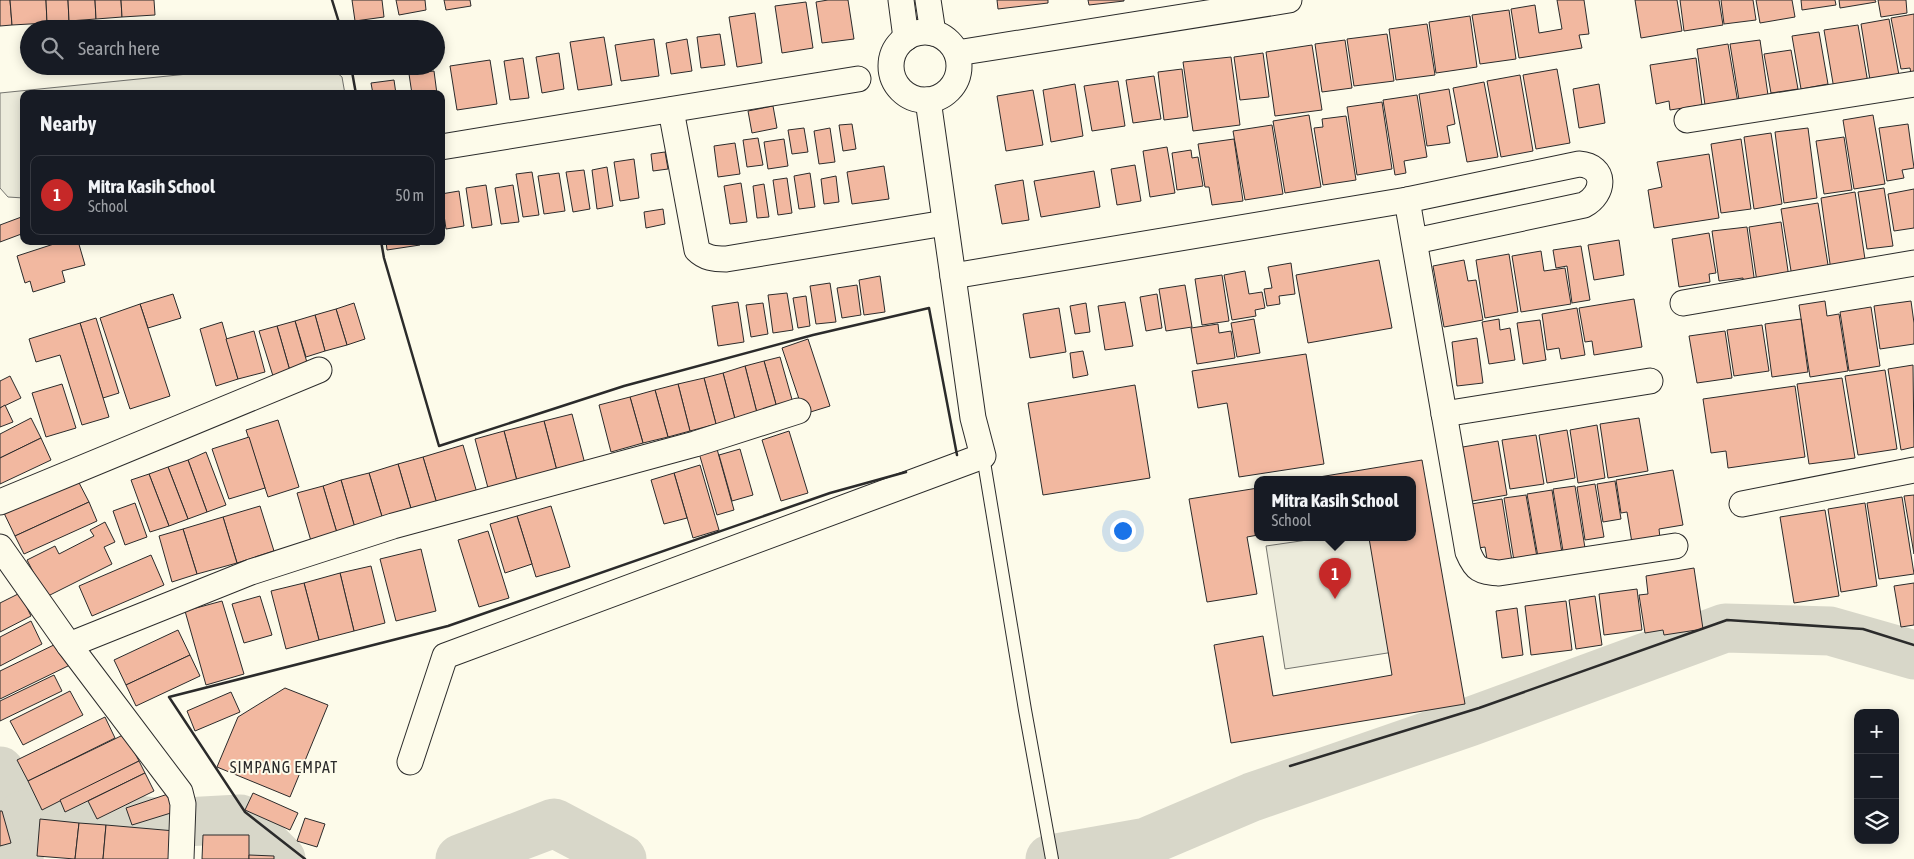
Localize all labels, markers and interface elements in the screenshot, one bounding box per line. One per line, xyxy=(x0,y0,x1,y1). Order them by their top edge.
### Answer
search box xyxy=(20,20,445,75)
icon: search xyxy=(38,34,66,62)
text: Search here xyxy=(78,37,160,59)
text: Nearby xyxy=(40,111,96,135)
text: Mitra Kasih School xyxy=(88,175,215,197)
text: 1 xyxy=(53,186,61,204)
text: 50 m xyxy=(395,186,424,204)
text: School xyxy=(88,197,128,215)
popup xyxy=(1254,476,1416,541)
text: Mitra Kasih School xyxy=(1271,489,1399,511)
text: School xyxy=(1271,511,1311,529)
your location xyxy=(1110,518,1136,544)
pin: 1 xyxy=(1319,558,1351,599)
map controls xyxy=(1854,709,1899,844)
button: + xyxy=(1854,709,1899,754)
button: − xyxy=(1854,754,1899,799)
district label: SIMPANG EMPAT xyxy=(230,758,338,776)
button: layers xyxy=(1854,799,1899,844)

